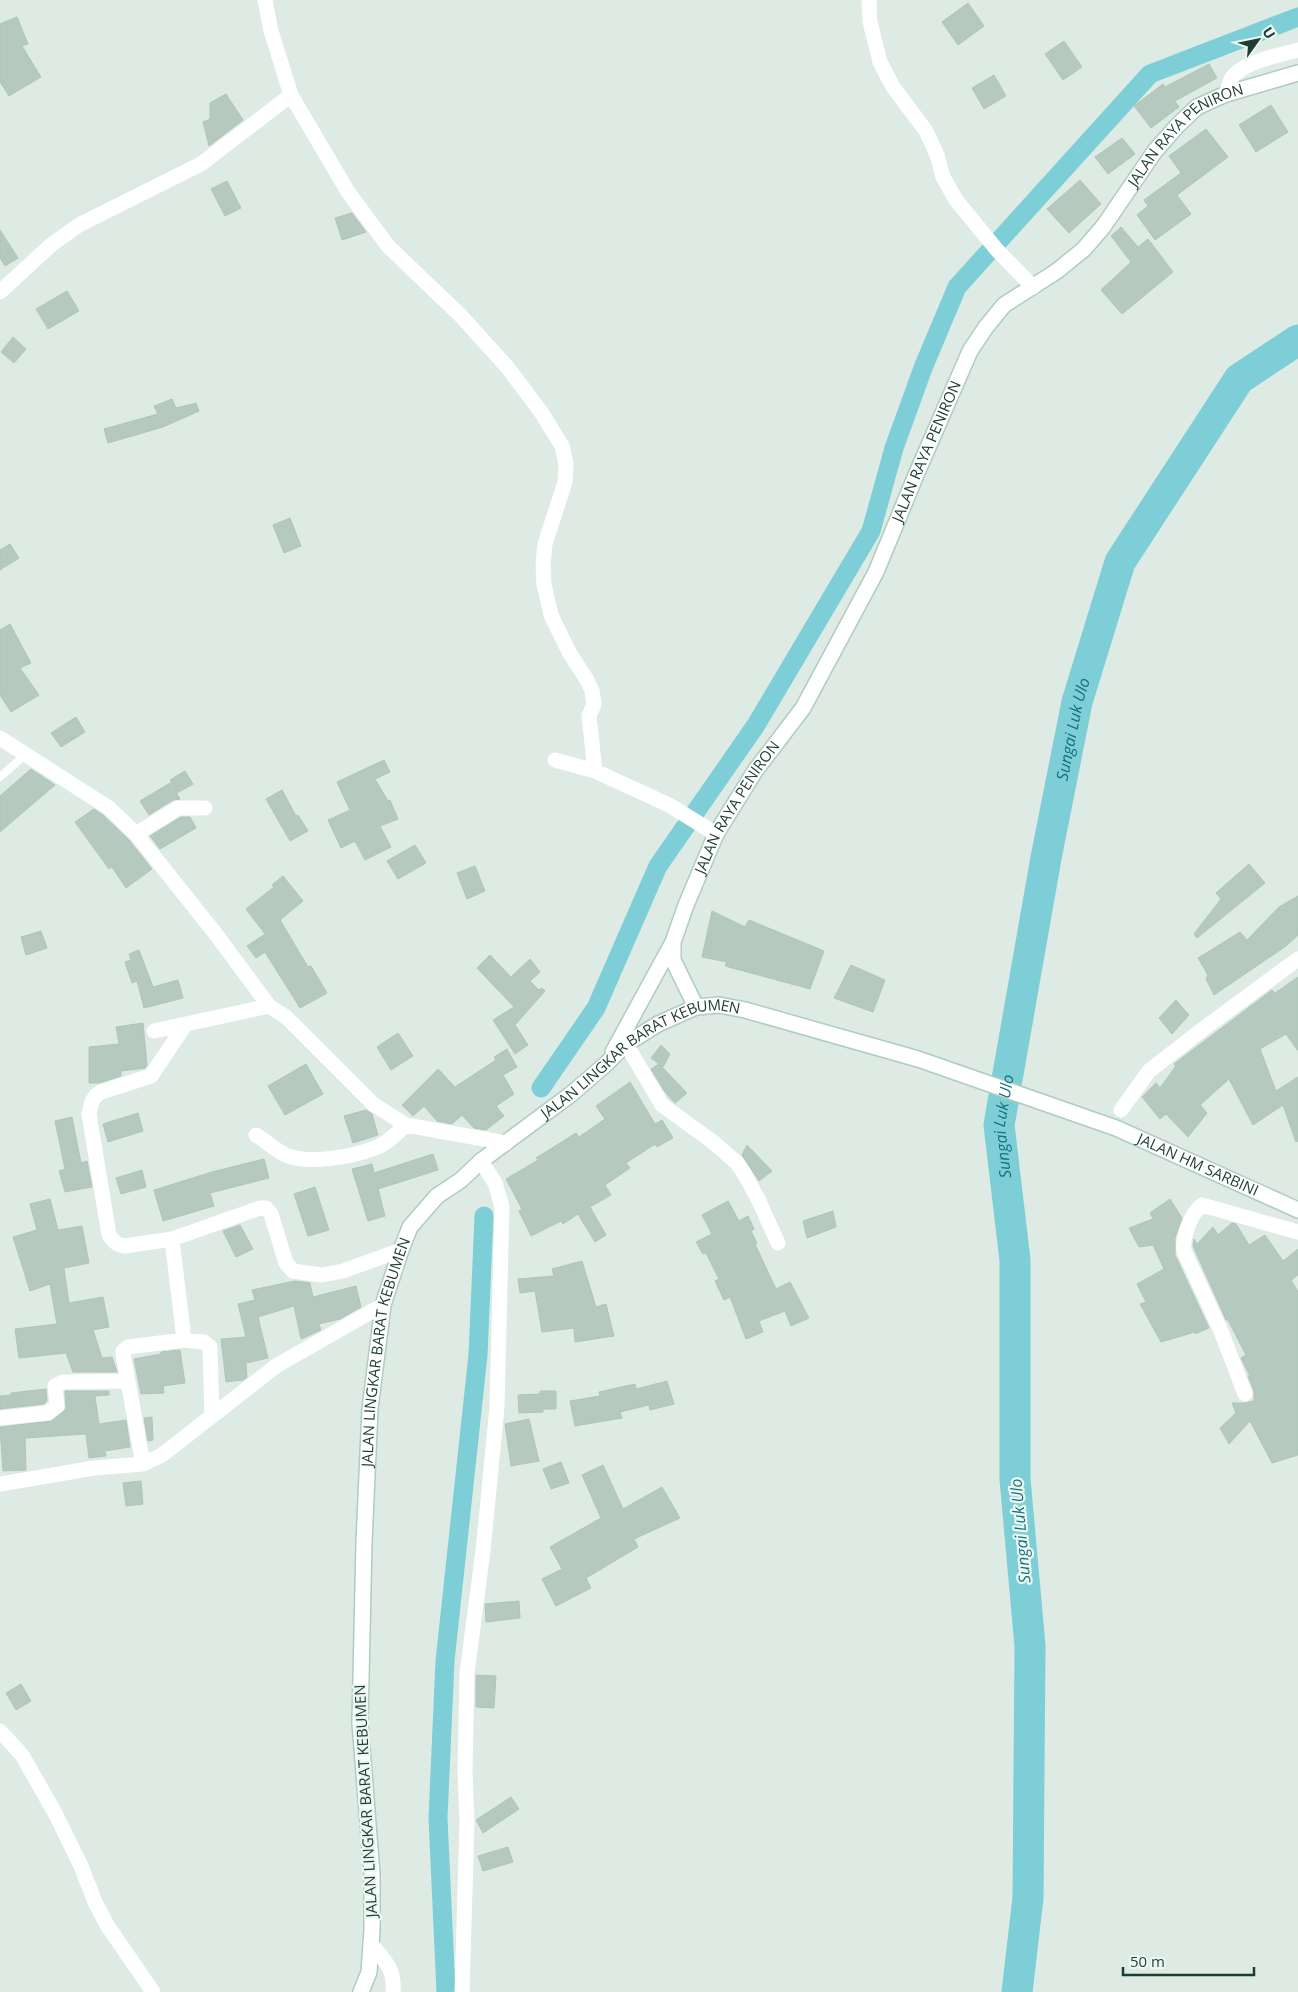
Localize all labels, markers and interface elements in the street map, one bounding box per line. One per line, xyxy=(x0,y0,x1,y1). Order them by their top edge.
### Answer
north arrow xyxy=(1233,15,1283,65)
text: U xyxy=(1258,23,1280,42)
street label: JALAN RAYA PENIRON xyxy=(1121,79,1245,192)
street label: JALAN RAYA PENIRON xyxy=(886,377,965,527)
water label: Sungai Luk Ulo xyxy=(1051,675,1095,782)
street label: JALAN RAYA PENIRON xyxy=(689,736,783,878)
street label: JALAN LINGKAR BARAT KEBUMEN xyxy=(535,994,742,1124)
water label: Sungai Luk Ulo xyxy=(988,1073,1019,1180)
street label: JALAN HM SARBINI xyxy=(1133,1127,1262,1200)
street label: JALAN LINGKAR BARAT KEBUMEN xyxy=(356,1234,414,1469)
water label: Sungai Luk Ulo xyxy=(1004,1478,1036,1584)
street label: JALAN LINGKAR BARAT KEBUMEN xyxy=(349,1684,381,1920)
scale bar xyxy=(1123,1944,1254,1976)
text: 50 m xyxy=(1130,1951,1165,1971)

